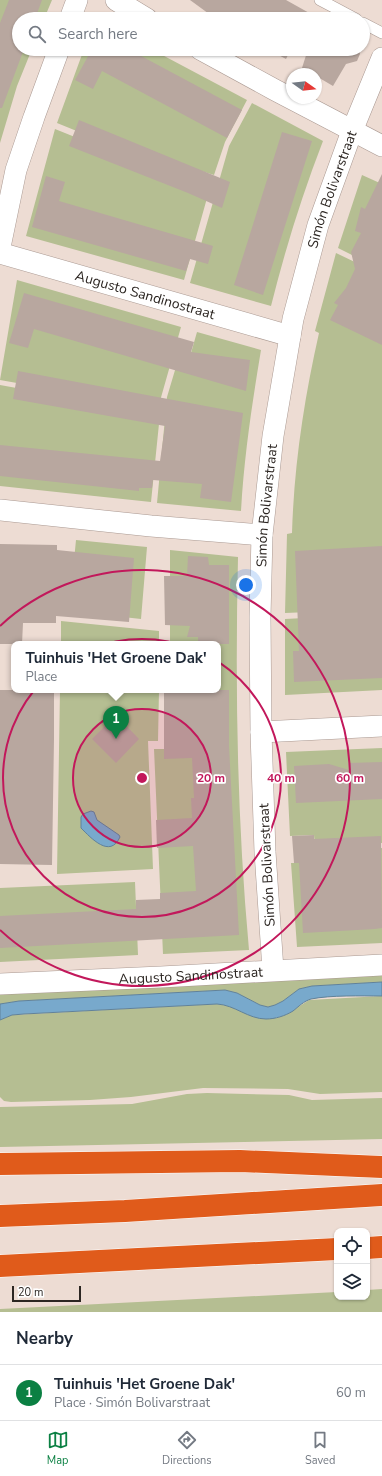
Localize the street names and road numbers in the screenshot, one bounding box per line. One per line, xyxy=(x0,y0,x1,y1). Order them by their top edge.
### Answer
street label: Simón Bolivarstraat xyxy=(303,128,361,250)
street label: Augusto Sandinostraat xyxy=(73,266,217,324)
street label: Simón Bolivarstraat xyxy=(252,443,282,567)
street label: Simón Bolivarstraat xyxy=(254,803,280,927)
street label: Augusto Sandinostraat xyxy=(118,962,264,988)

